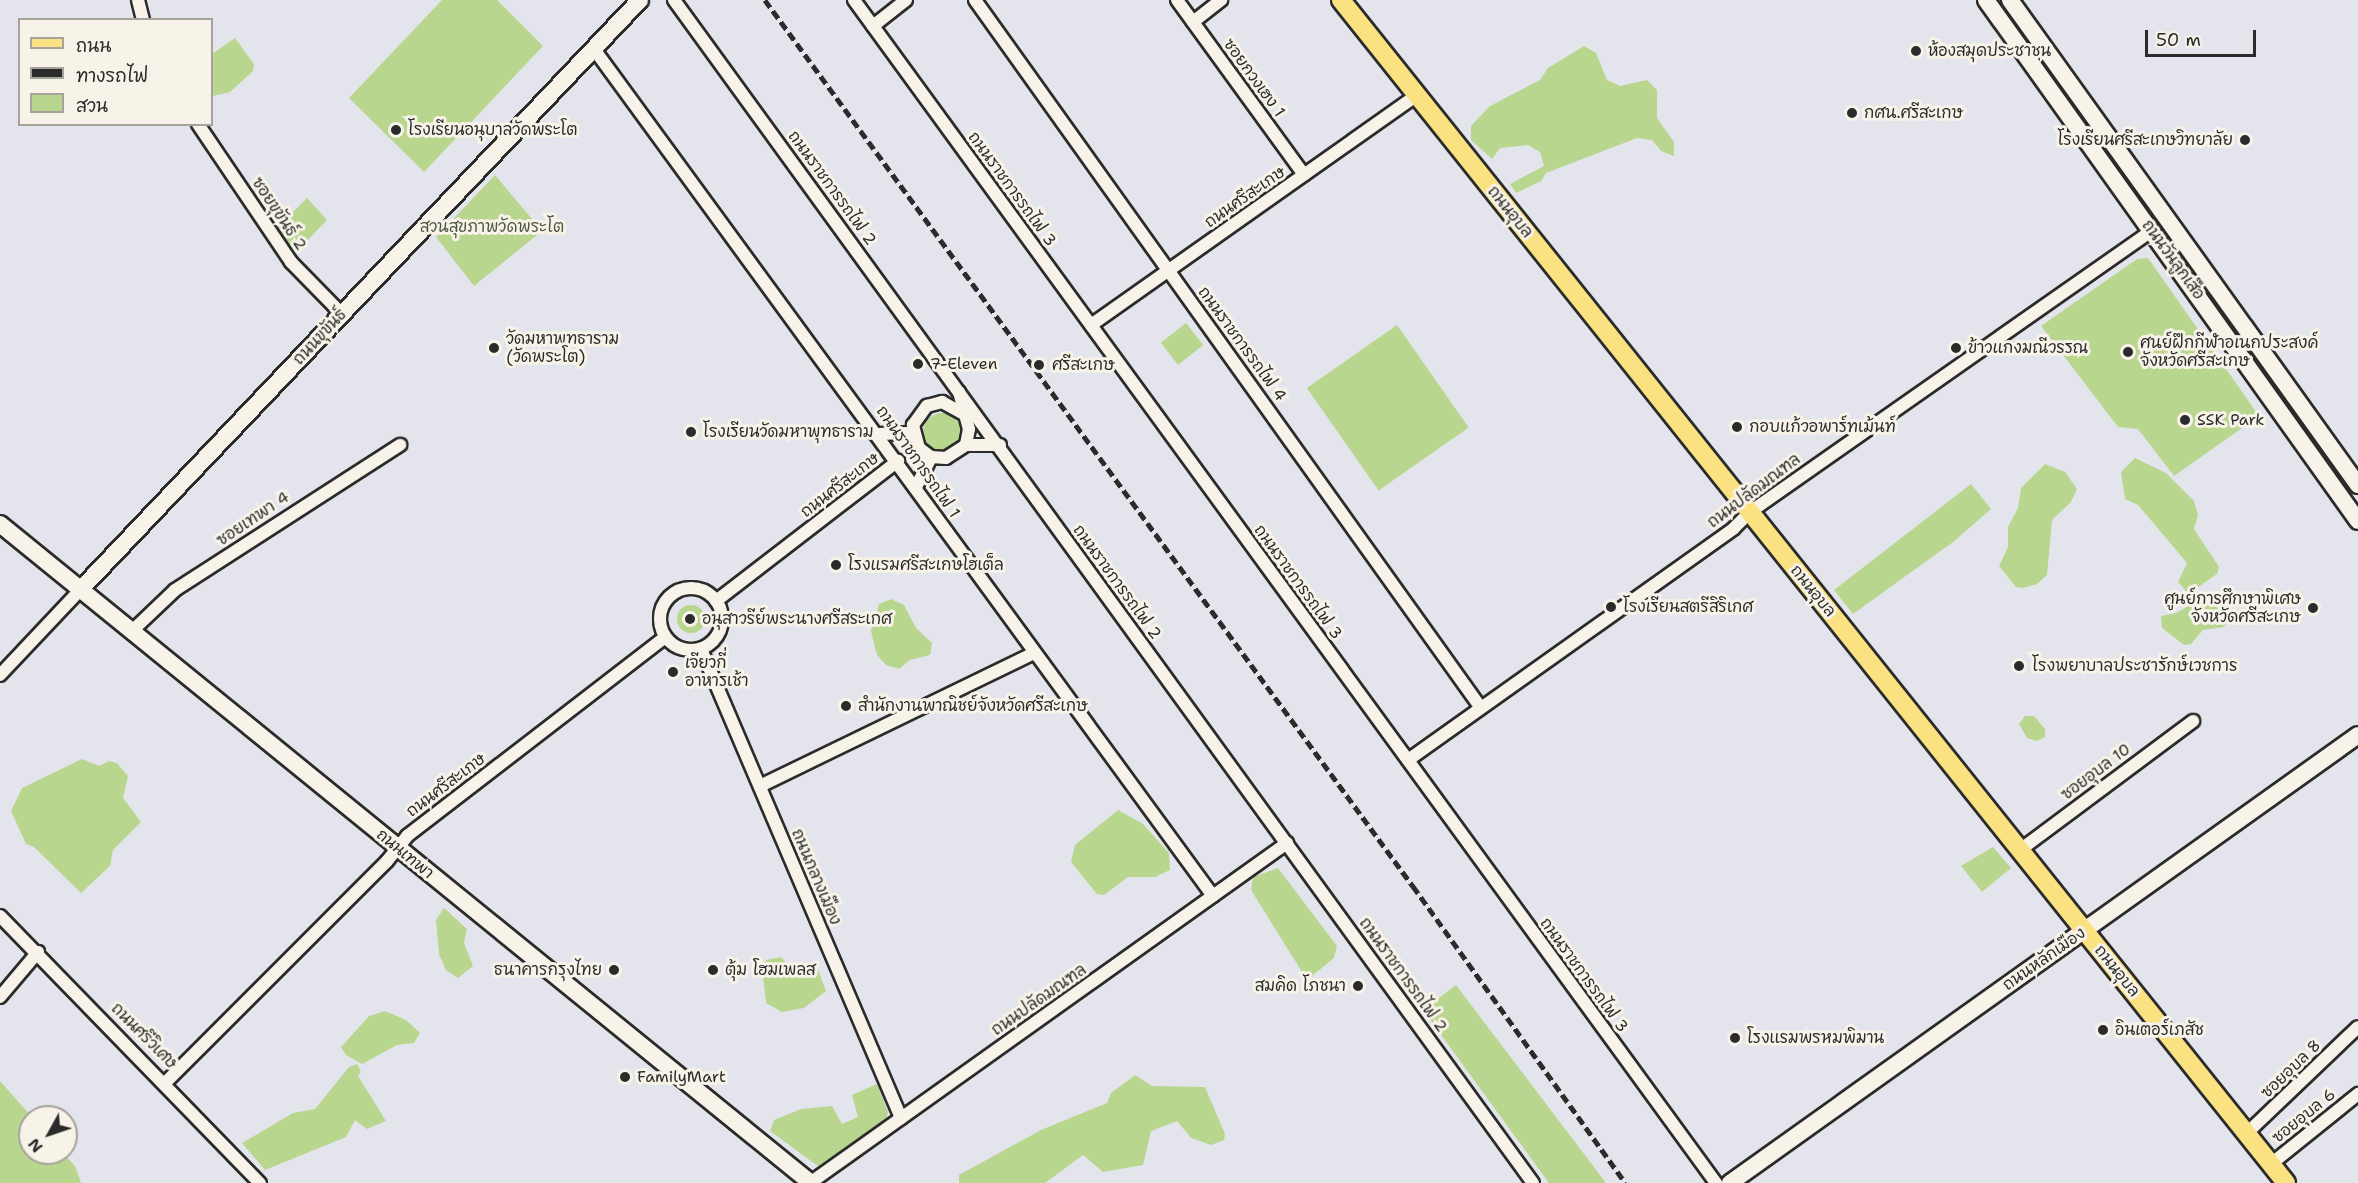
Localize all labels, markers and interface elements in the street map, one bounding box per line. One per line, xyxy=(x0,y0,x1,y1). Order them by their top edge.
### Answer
legend xyxy=(18,18,213,126)
scale bar xyxy=(2148,18,2259,56)
text: 50 m xyxy=(2156,28,2201,52)
text: ถนน xyxy=(76,34,111,58)
street label: ซอยกวงเฮง 1 xyxy=(1219,35,1289,121)
place label: ห้องสมุดประชาชน xyxy=(1928,41,2051,61)
marker: ห้องสมุดประชาชน xyxy=(1909,44,1923,58)
text: ทางรถไฟ xyxy=(76,64,148,88)
text: สวน xyxy=(76,94,108,118)
place label: กศน.ศรีสะเกษ xyxy=(1864,103,1963,123)
marker: กศน.ศรีสะเกษ xyxy=(1845,106,1859,120)
place label: โรงเรียนอนุบาลวัดพระโต xyxy=(408,120,578,140)
marker: โรงเรียนอนุบาลวัดพระโต xyxy=(389,123,403,137)
street label: ถนนราชการรถไฟ 2 xyxy=(784,127,880,249)
street label: ถนนราชการรถไฟ 3 xyxy=(964,128,1060,250)
place label: โรงเรียนศรีสะเกษวิทยาลัย xyxy=(2057,130,2233,150)
marker: โรงเรียนศรีสะเกษวิทยาลัย xyxy=(2238,133,2252,147)
street label: ถนนศรีสะเกษ xyxy=(1201,162,1289,232)
street label: ซอยขุขันธ์ 2 xyxy=(248,174,310,254)
street label: ถนนอุบล xyxy=(1483,182,1537,242)
street label: ถนนวันลูกเสือ xyxy=(2138,216,2208,304)
park label: สวนสุขภาพวัดพระโต xyxy=(420,217,564,237)
street label: ถนนราชการรถไฟ 4 xyxy=(1194,283,1290,405)
street label: ถนนขุขันธ์ xyxy=(289,305,351,369)
place label: วัดมหาพุทธาราม (วัดพระโต) xyxy=(506,329,619,367)
place label: ศูนย์ฝึกกีฬาอเนกประสงค์ จังหวัดศรีสะเกษ xyxy=(2140,333,2318,371)
place label: ข้าวแกงมณีวรรณ xyxy=(1968,338,2088,358)
marker: วัดมหาพุทธาราม (วัดพระโต) xyxy=(487,341,501,355)
marker: ข้าวแกงมณีวรรณ xyxy=(1949,341,1963,355)
marker: ศูนย์ฝึกกีฬาอเนกประสงค์ จังหวัดศรีสะเกษ xyxy=(2121,345,2135,359)
place label: 7-Eleven xyxy=(930,354,997,374)
place label: ศรีสะเกษ xyxy=(1052,355,1115,375)
marker: ศรีสะเกษ xyxy=(1030,356,1048,374)
marker: 7-Eleven xyxy=(911,357,925,371)
street label: ถนนราชการรถไฟ 1 xyxy=(872,402,964,522)
place label: SSK Park xyxy=(2197,410,2265,430)
marker: SSK Park xyxy=(2178,413,2192,427)
place label: กอบแก้วอพาร์ทเม้นท์ xyxy=(1749,417,1896,437)
marker: กอบแก้วอพาร์ทเม้นท์ xyxy=(1730,420,1744,434)
place label: โรงเรียนวัดมหาพุทธาราม xyxy=(703,422,874,442)
marker: โรงเรียนวัดมหาพุทธาราม xyxy=(684,425,698,439)
street label: ถนนศรีสะเกษ xyxy=(797,448,883,522)
street label: ถนนปลัดมณฑล xyxy=(1704,450,1804,532)
street label: ซอยเทพา 4 xyxy=(213,488,293,550)
street label: ถนนราชการรถไฟ 2 xyxy=(1069,521,1165,643)
street label: ถนนราชการรถไฟ 3 xyxy=(1250,521,1346,643)
place label: โรงแรมศรีสะเกษโฮเต็ล xyxy=(848,555,1004,575)
marker: โรงแรมศรีสะเกษโฮเต็ล xyxy=(829,558,843,572)
street label: ถนนอุบล xyxy=(1786,561,1840,621)
place label: ศูนย์การศึกษาพิเศษ จังหวัดศรีสะเกษ xyxy=(2164,589,2301,627)
place label: โรงเรียนสตรีสิริเกศ xyxy=(1623,597,1753,617)
marker: โรงเรียนสตรีสิริเกศ xyxy=(1604,600,1618,614)
marker: ศูนย์การศึกษาพิเศษ จังหวัดศรีสะเกษ xyxy=(2306,601,2320,615)
place label: อนุสาวรีย์พระนางศรีสระเกศ xyxy=(702,609,892,629)
marker: อนุสาวรีย์พระนางศรีสระเกศ xyxy=(683,612,697,626)
place label: เจียวกี่ อาหารเช้า xyxy=(685,653,749,691)
place label: โรงพยาบาลประชารักษ์เวชการ xyxy=(2032,656,2237,676)
marker: โรงพยาบาลประชารักษ์เวชการ xyxy=(2010,657,2028,675)
marker: เจียวกี่ อาหารเช้า xyxy=(666,665,680,679)
place label: สำนักงานพาณิชย์จังหวัดศรีสะเกษ xyxy=(858,696,1088,716)
marker: สำนักงานพาณิชย์จังหวัดศรีสะเกษ xyxy=(839,699,853,713)
street label: ซอยอุบล 10 xyxy=(2057,740,2135,804)
street label: ถนนศรีสะเกษ xyxy=(403,749,489,821)
street label: ถนนเทพา xyxy=(372,825,438,883)
street label: ถนนกลางเมือง xyxy=(787,826,845,928)
street label: ถนนราชการรถไฟ 2 xyxy=(1355,914,1451,1036)
street label: ถนนราชการรถไฟ 3 xyxy=(1536,914,1632,1036)
street label: ถนนหลักเมือง xyxy=(1999,923,2089,995)
street label: ถนนอุบล xyxy=(2090,941,2144,1001)
place label: ธนาคารกรุงไทย xyxy=(494,960,602,980)
place label: ตุ้ม โฮมเพลส xyxy=(725,960,816,980)
street label: ถนนปลัดมณฑล xyxy=(988,960,1090,1040)
marker: ธนาคารกรุงไทย xyxy=(607,963,621,977)
marker: ตุ้ม โฮมเพลส xyxy=(706,963,720,977)
place label: สมคิด โภชนา xyxy=(1255,976,1346,996)
marker: สมคิด โภชนา xyxy=(1351,979,1365,993)
street label: ถนนศรีวิเศษ xyxy=(107,999,181,1073)
place label: อินเตอร์เภสัช xyxy=(2115,1020,2204,1040)
marker: อินเตอร์เภสัช xyxy=(2096,1023,2110,1037)
place label: โรงแรมพรหมพิมาน xyxy=(1747,1028,1884,1048)
marker: โรงแรมพรหมพิมาน xyxy=(1728,1031,1742,1045)
street label: ซอยอุบล 8 xyxy=(2257,1036,2325,1102)
place label: FamilyMart xyxy=(637,1067,726,1087)
marker: FamilyMart xyxy=(618,1070,632,1084)
street label: ซอยอุบล 6 xyxy=(2269,1085,2339,1147)
north arrow xyxy=(18,1105,78,1165)
text: N xyxy=(23,1134,47,1157)

